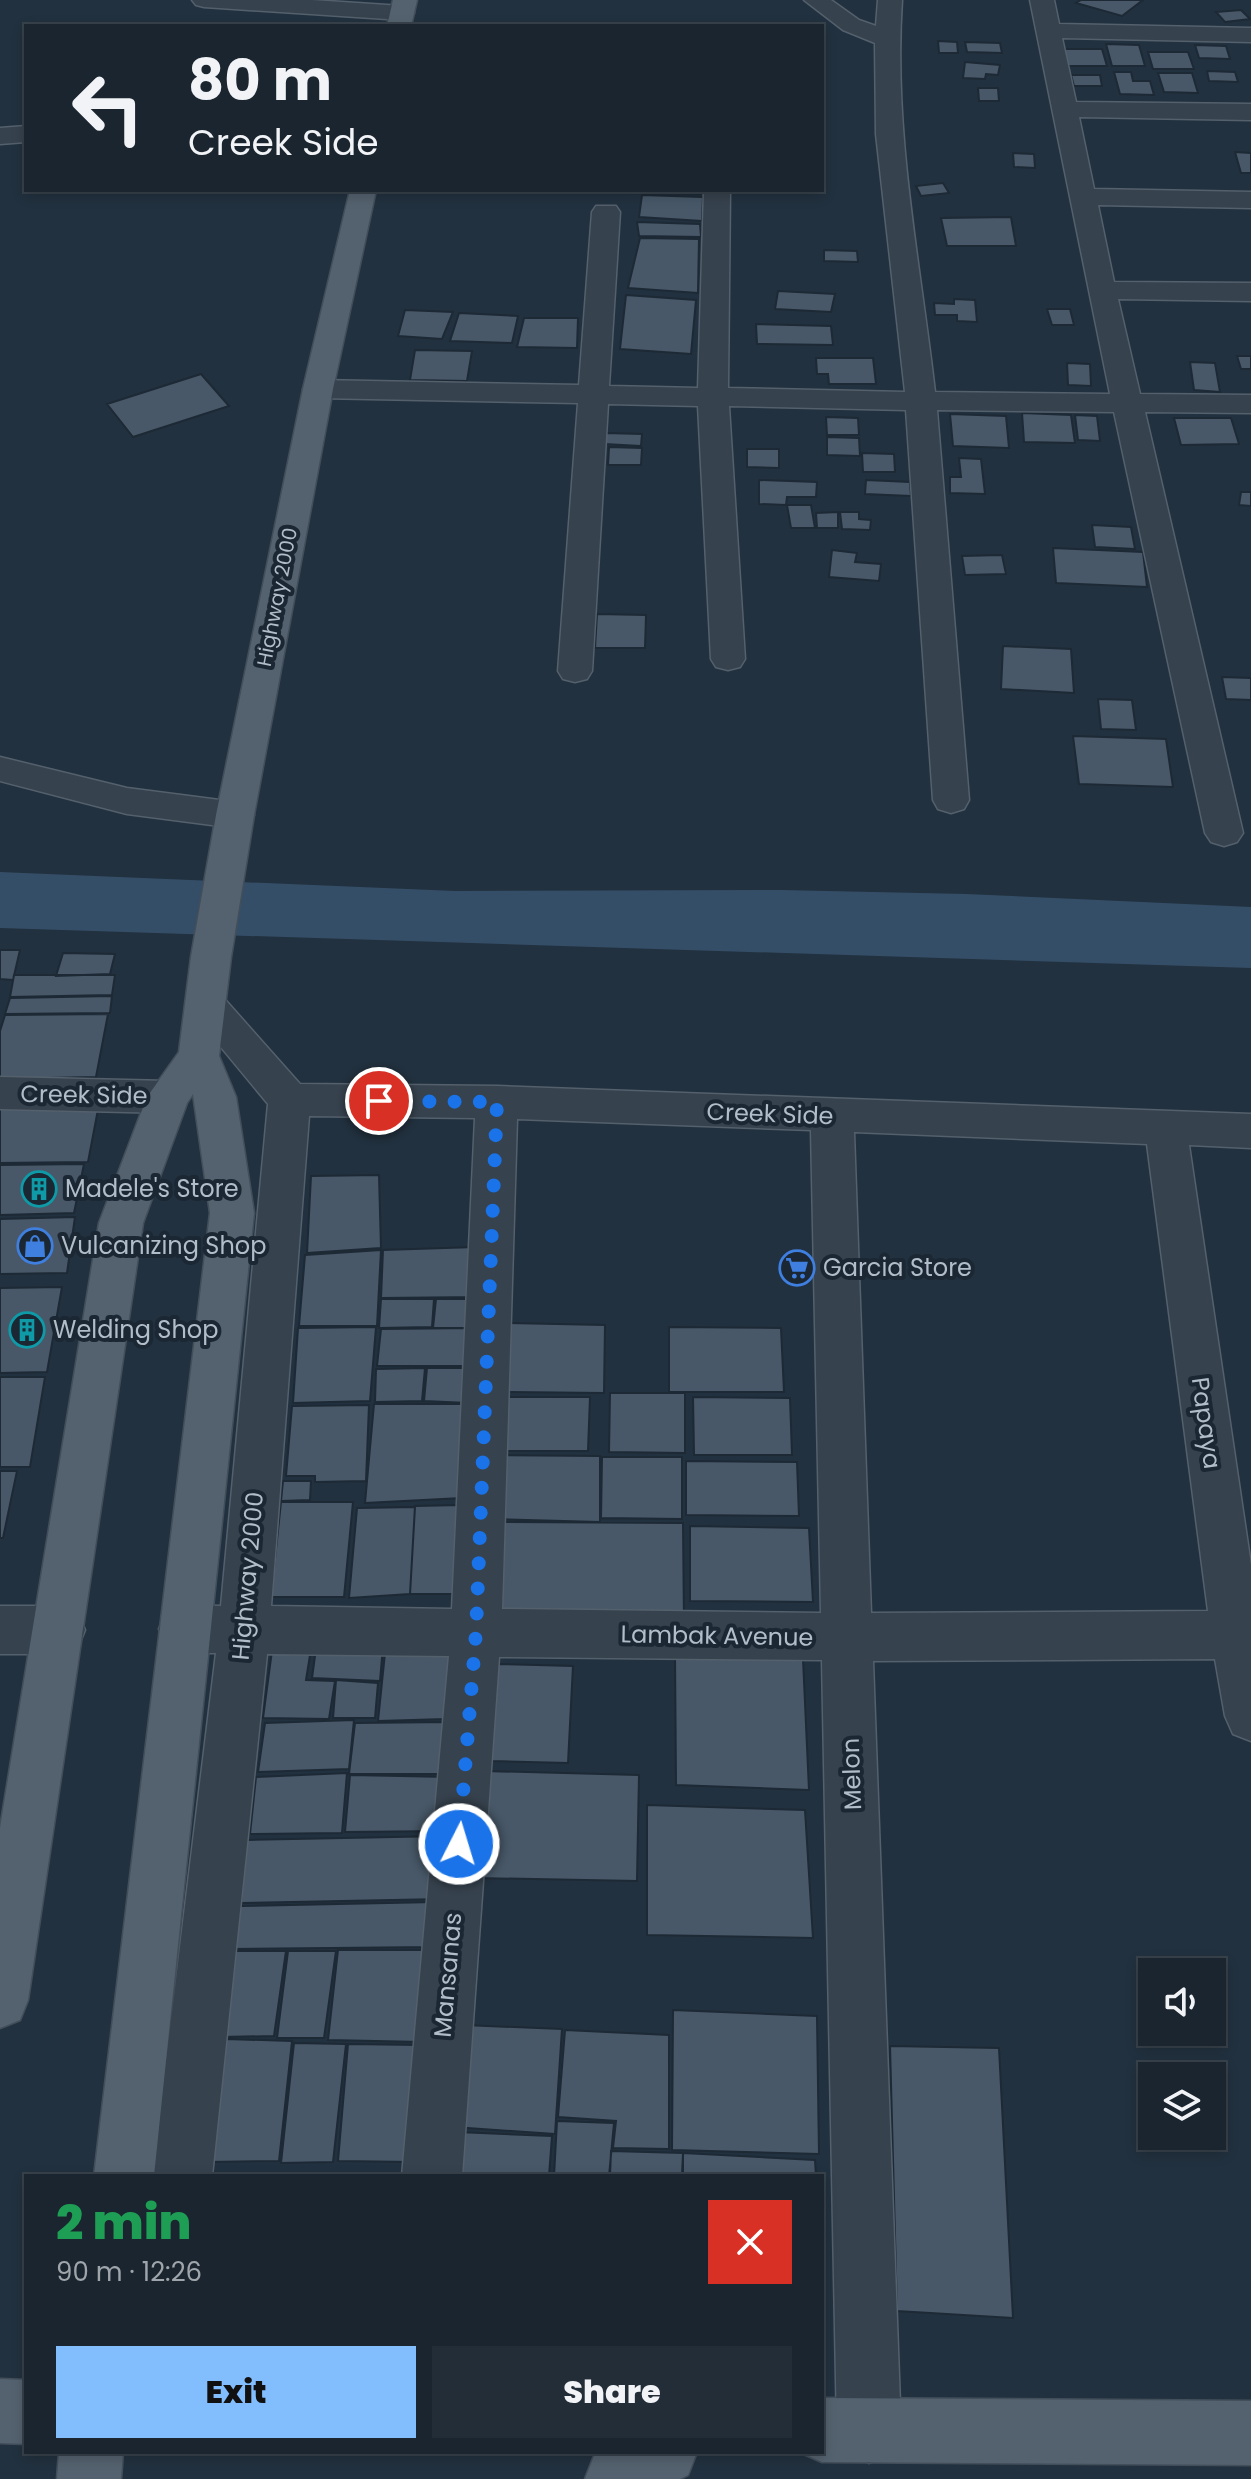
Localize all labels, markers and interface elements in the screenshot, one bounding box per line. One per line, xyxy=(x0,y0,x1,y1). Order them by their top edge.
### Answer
text: 80 m xyxy=(188,41,332,120)
icon: left xyxy=(56,56,160,160)
text: Creek Side xyxy=(188,117,379,168)
street label: Highway 2000 xyxy=(250,525,304,669)
pin xyxy=(345,1067,413,1135)
street label: Creek Side xyxy=(20,1077,148,1112)
icon: arrive xyxy=(357,1079,401,1123)
street label: Creek Side xyxy=(706,1095,834,1132)
building icon: Madele's Store xyxy=(20,1170,58,1208)
place label: Madele's Store xyxy=(65,1172,239,1205)
shop icon: Vulcanizing Shop xyxy=(16,1227,54,1265)
place label: Vulcanizing Shop xyxy=(61,1229,266,1262)
supermarket icon: Garcia Store xyxy=(778,1249,816,1287)
place label: Garcia Store xyxy=(823,1251,972,1284)
building icon: Welding Shop xyxy=(8,1311,46,1349)
place label: Welding Shop xyxy=(53,1313,218,1346)
street label: Papaya xyxy=(1184,1375,1229,1471)
street label: Highway 2000 xyxy=(224,1490,271,1662)
street label: Lambak Avenue xyxy=(620,1617,814,1654)
street label: Melon xyxy=(834,1737,869,1811)
position arrow xyxy=(417,1802,501,1886)
street label: Mansanas xyxy=(426,1911,469,2039)
map controls xyxy=(1138,1958,1226,2150)
button: sound xyxy=(1138,1958,1226,2046)
button: layers xyxy=(1138,2062,1226,2150)
text: 2 min xyxy=(56,2189,191,2256)
button: close xyxy=(708,2200,792,2284)
text: 90 m · 12:26 xyxy=(56,2254,202,2290)
button: Exit xyxy=(56,2346,416,2438)
button: Share xyxy=(432,2346,792,2438)

